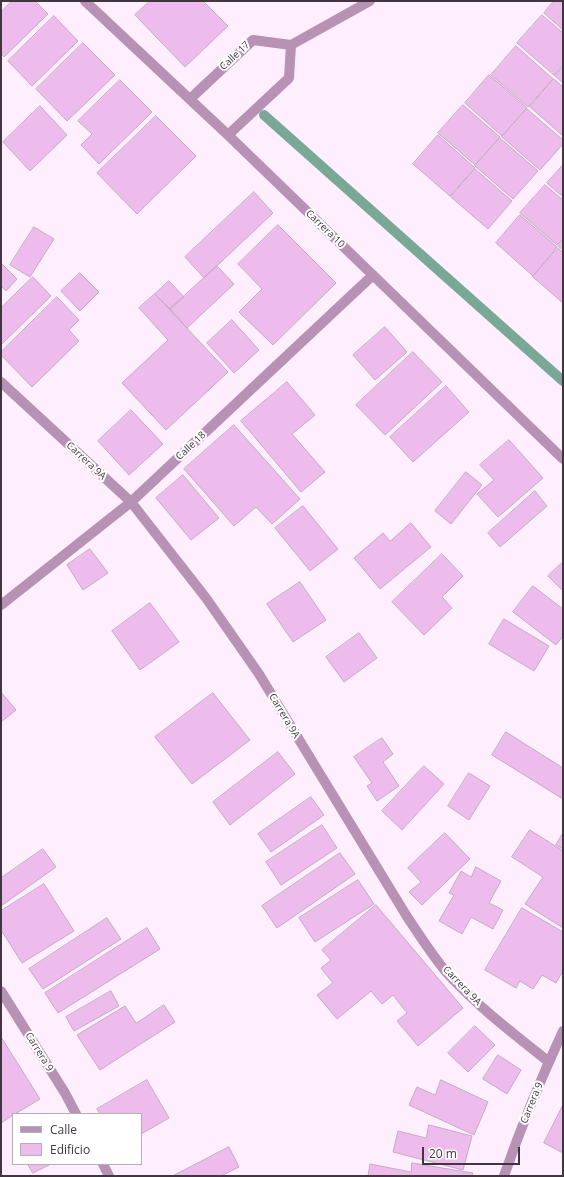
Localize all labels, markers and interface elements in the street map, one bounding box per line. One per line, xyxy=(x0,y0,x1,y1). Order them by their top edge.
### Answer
street label: Calle 17 xyxy=(218,39,252,73)
street label: Carrera 10 xyxy=(303,208,347,250)
street label: Calle 18 xyxy=(174,429,208,463)
street label: Carrera 9A xyxy=(64,440,108,482)
street label: Carrera 9A xyxy=(266,692,302,740)
street label: Carrera 9A xyxy=(440,964,484,1008)
street label: Carrera 9 xyxy=(22,1030,56,1074)
street label: Carrera 9 xyxy=(518,1081,546,1125)
legend xyxy=(12,1113,142,1165)
text: Calle xyxy=(50,1121,77,1138)
scale bar xyxy=(424,1139,522,1165)
text: Edificio xyxy=(50,1141,90,1158)
text: 20 m xyxy=(429,1145,457,1162)

